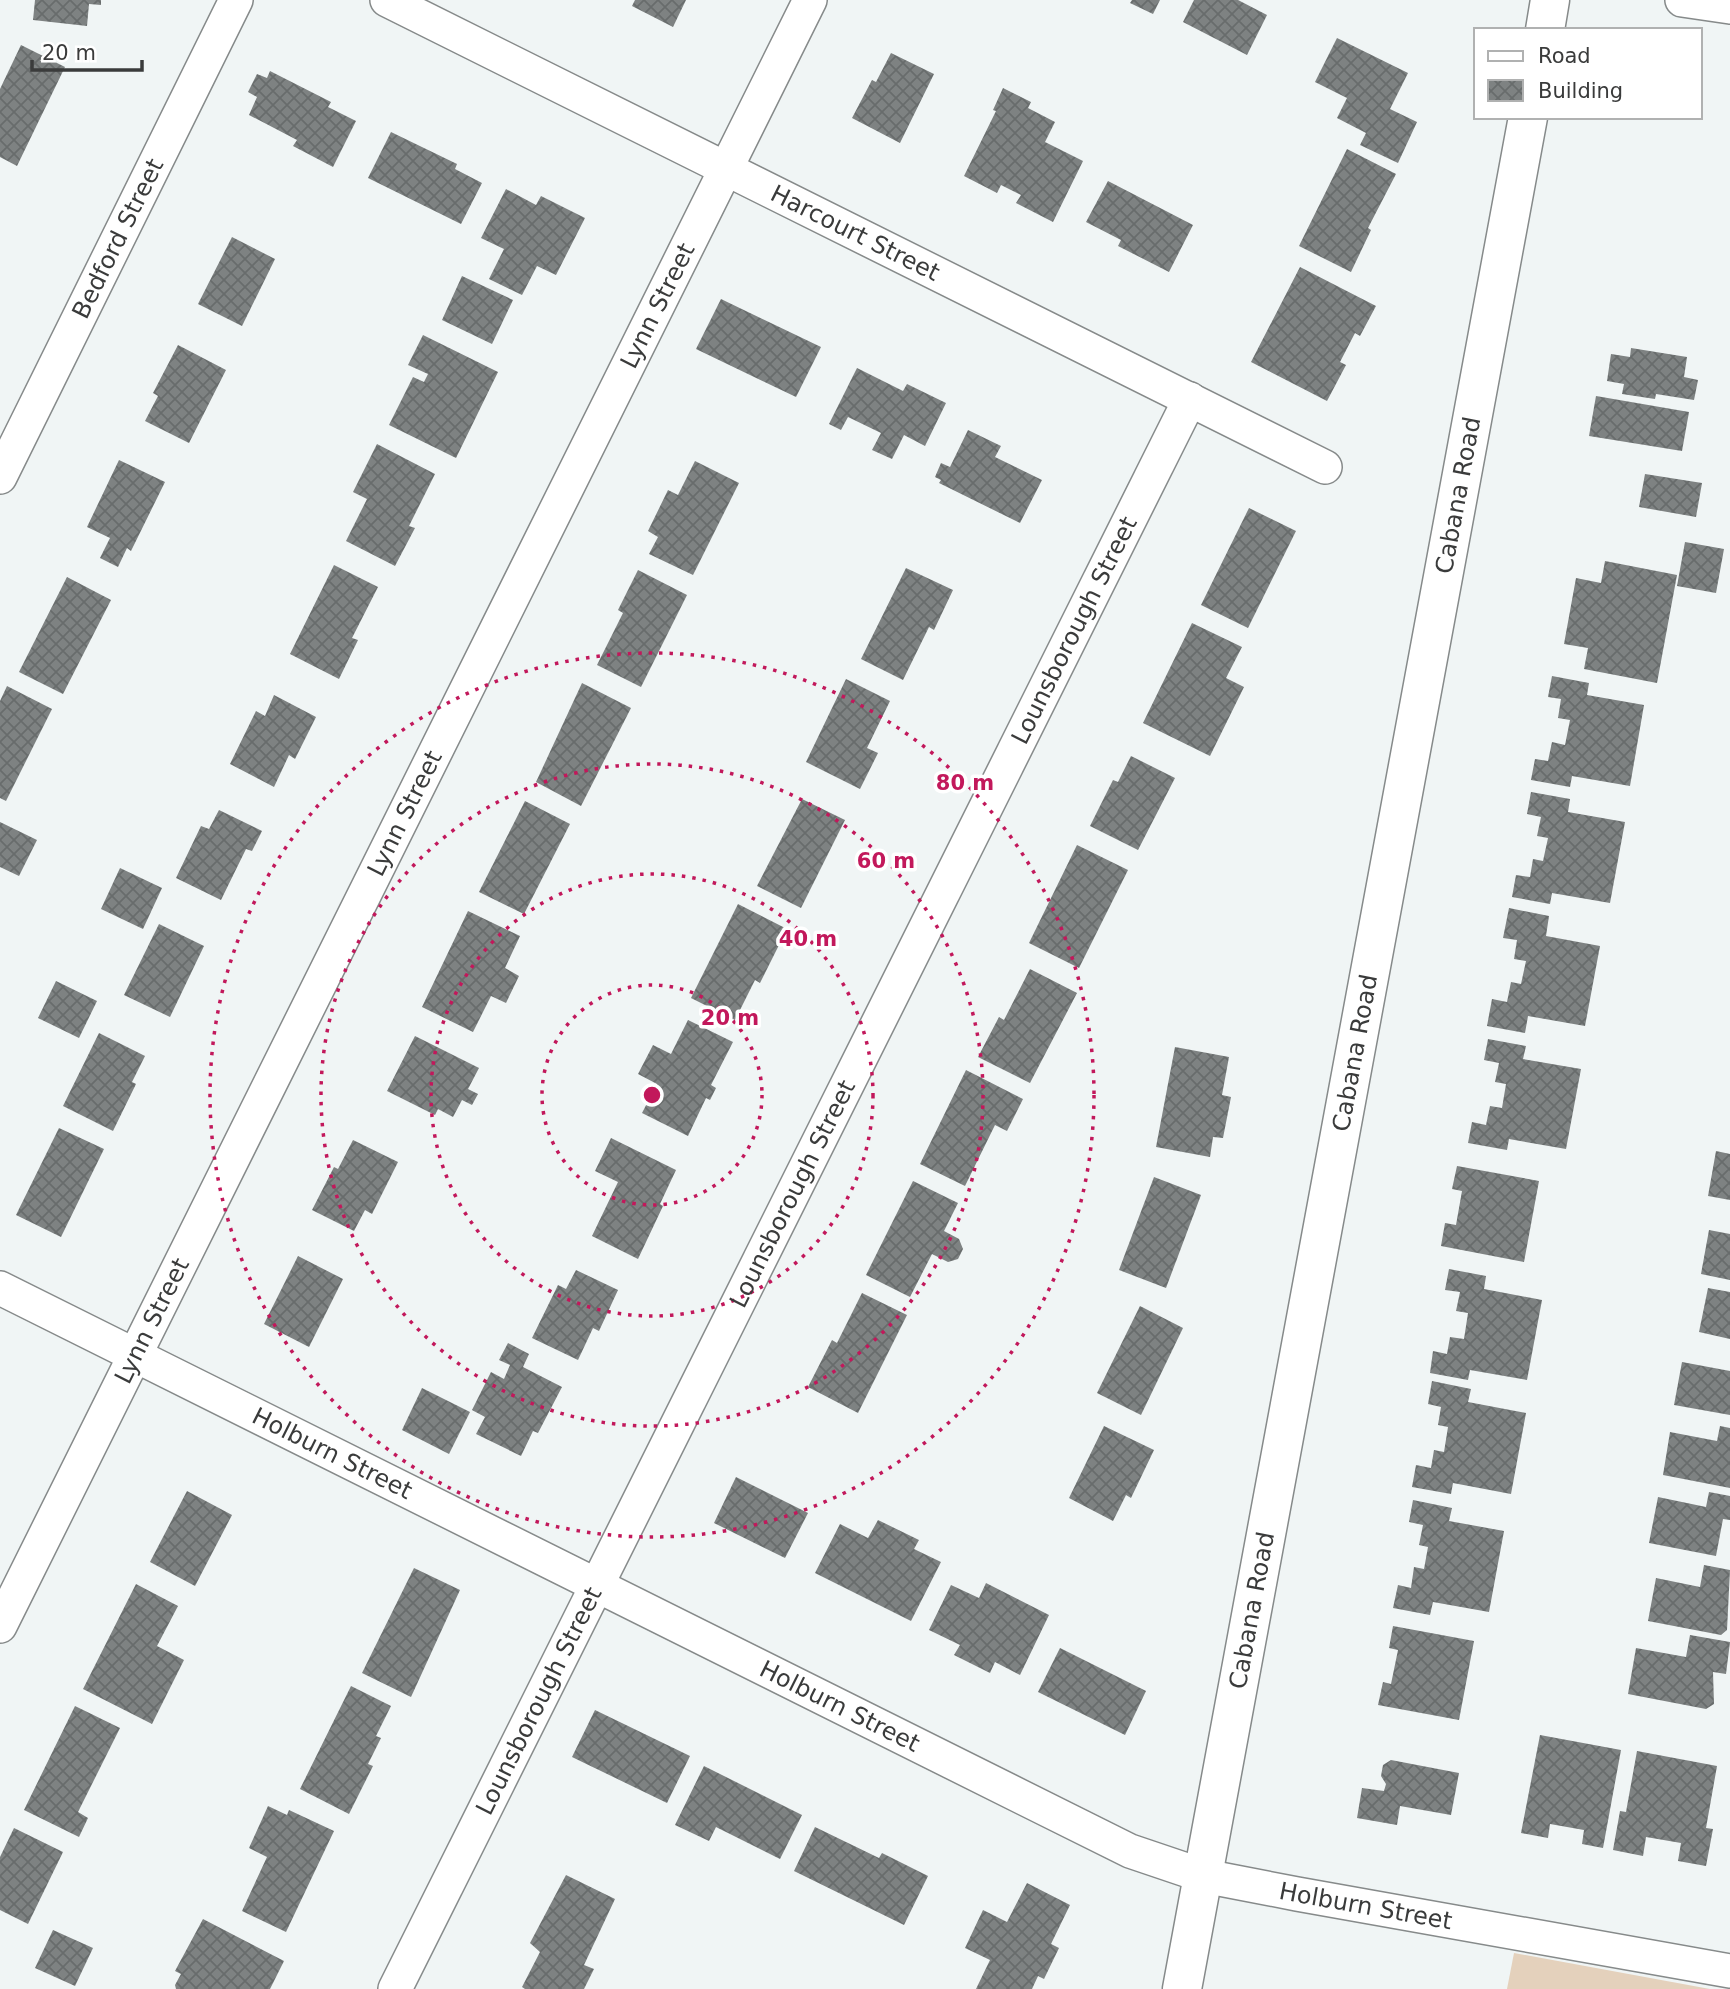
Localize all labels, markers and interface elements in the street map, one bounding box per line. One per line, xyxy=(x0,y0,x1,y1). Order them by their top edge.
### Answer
scale bar xyxy=(32,28,142,72)
legend xyxy=(1474,28,1702,119)
text: 20 m xyxy=(42,41,96,65)
text: Road xyxy=(1538,44,1591,68)
text: Building xyxy=(1538,79,1623,103)
street label: Bedford Street xyxy=(67,154,169,323)
street label: Harcourt Street xyxy=(766,179,944,287)
street label: Lynn Street xyxy=(615,238,701,373)
street label: Cabana Road xyxy=(1430,414,1486,576)
street label: Lounsborough Street xyxy=(1006,512,1143,749)
street label: Lynn Street xyxy=(362,746,448,881)
text: 80 m xyxy=(936,771,994,795)
text: 60 m xyxy=(857,849,915,873)
text: 40 m xyxy=(779,927,837,951)
street label: Cabana Road xyxy=(1327,972,1383,1134)
text: 20 m xyxy=(701,1006,759,1030)
street label: Lounsborough Street xyxy=(724,1075,861,1312)
centre of rings xyxy=(640,1083,664,1107)
street label: Lynn Street xyxy=(109,1253,195,1388)
street label: Holburn Street xyxy=(247,1402,417,1505)
street label: Cabana Road xyxy=(1224,1530,1280,1691)
street label: Lounsborough Street xyxy=(470,1583,608,1819)
street label: Holburn Street xyxy=(755,1655,924,1758)
street label: Holburn Street xyxy=(1277,1877,1454,1935)

